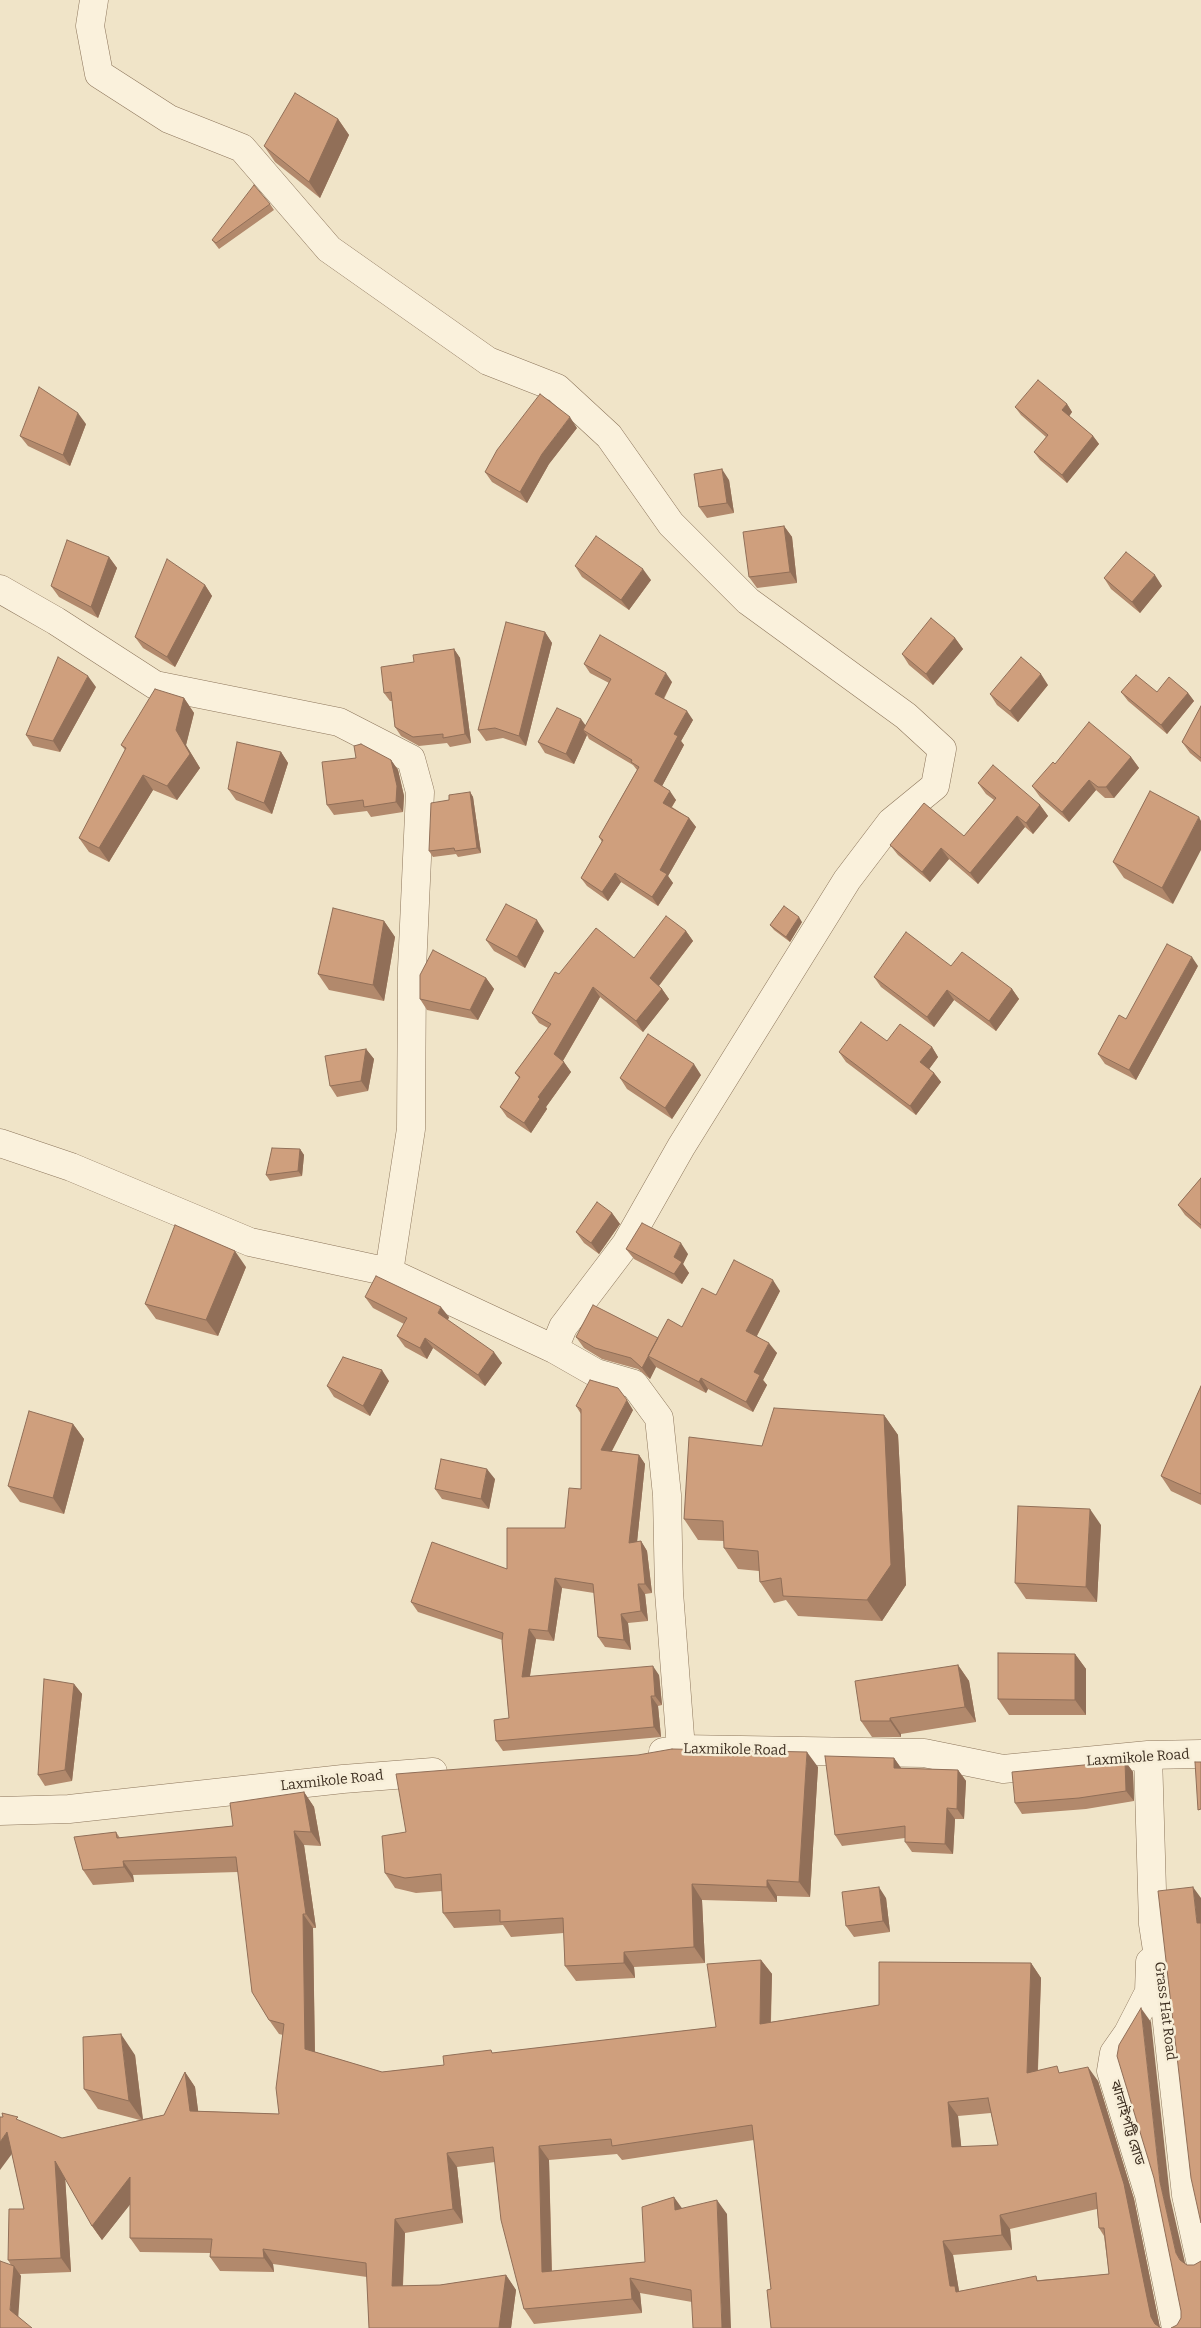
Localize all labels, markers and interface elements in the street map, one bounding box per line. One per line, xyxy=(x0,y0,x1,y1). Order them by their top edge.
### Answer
street label: Laxmikole Road xyxy=(683,1741,787,1759)
street label: Laxmikole Road xyxy=(1086,1746,1190,1770)
street label: Laxmikole Road xyxy=(280,1767,384,1795)
street label: Grass Hat Road xyxy=(1151,1961,1179,2061)
street label: ঝালাইপট্টি রোড xyxy=(1106,2079,1148,2167)

